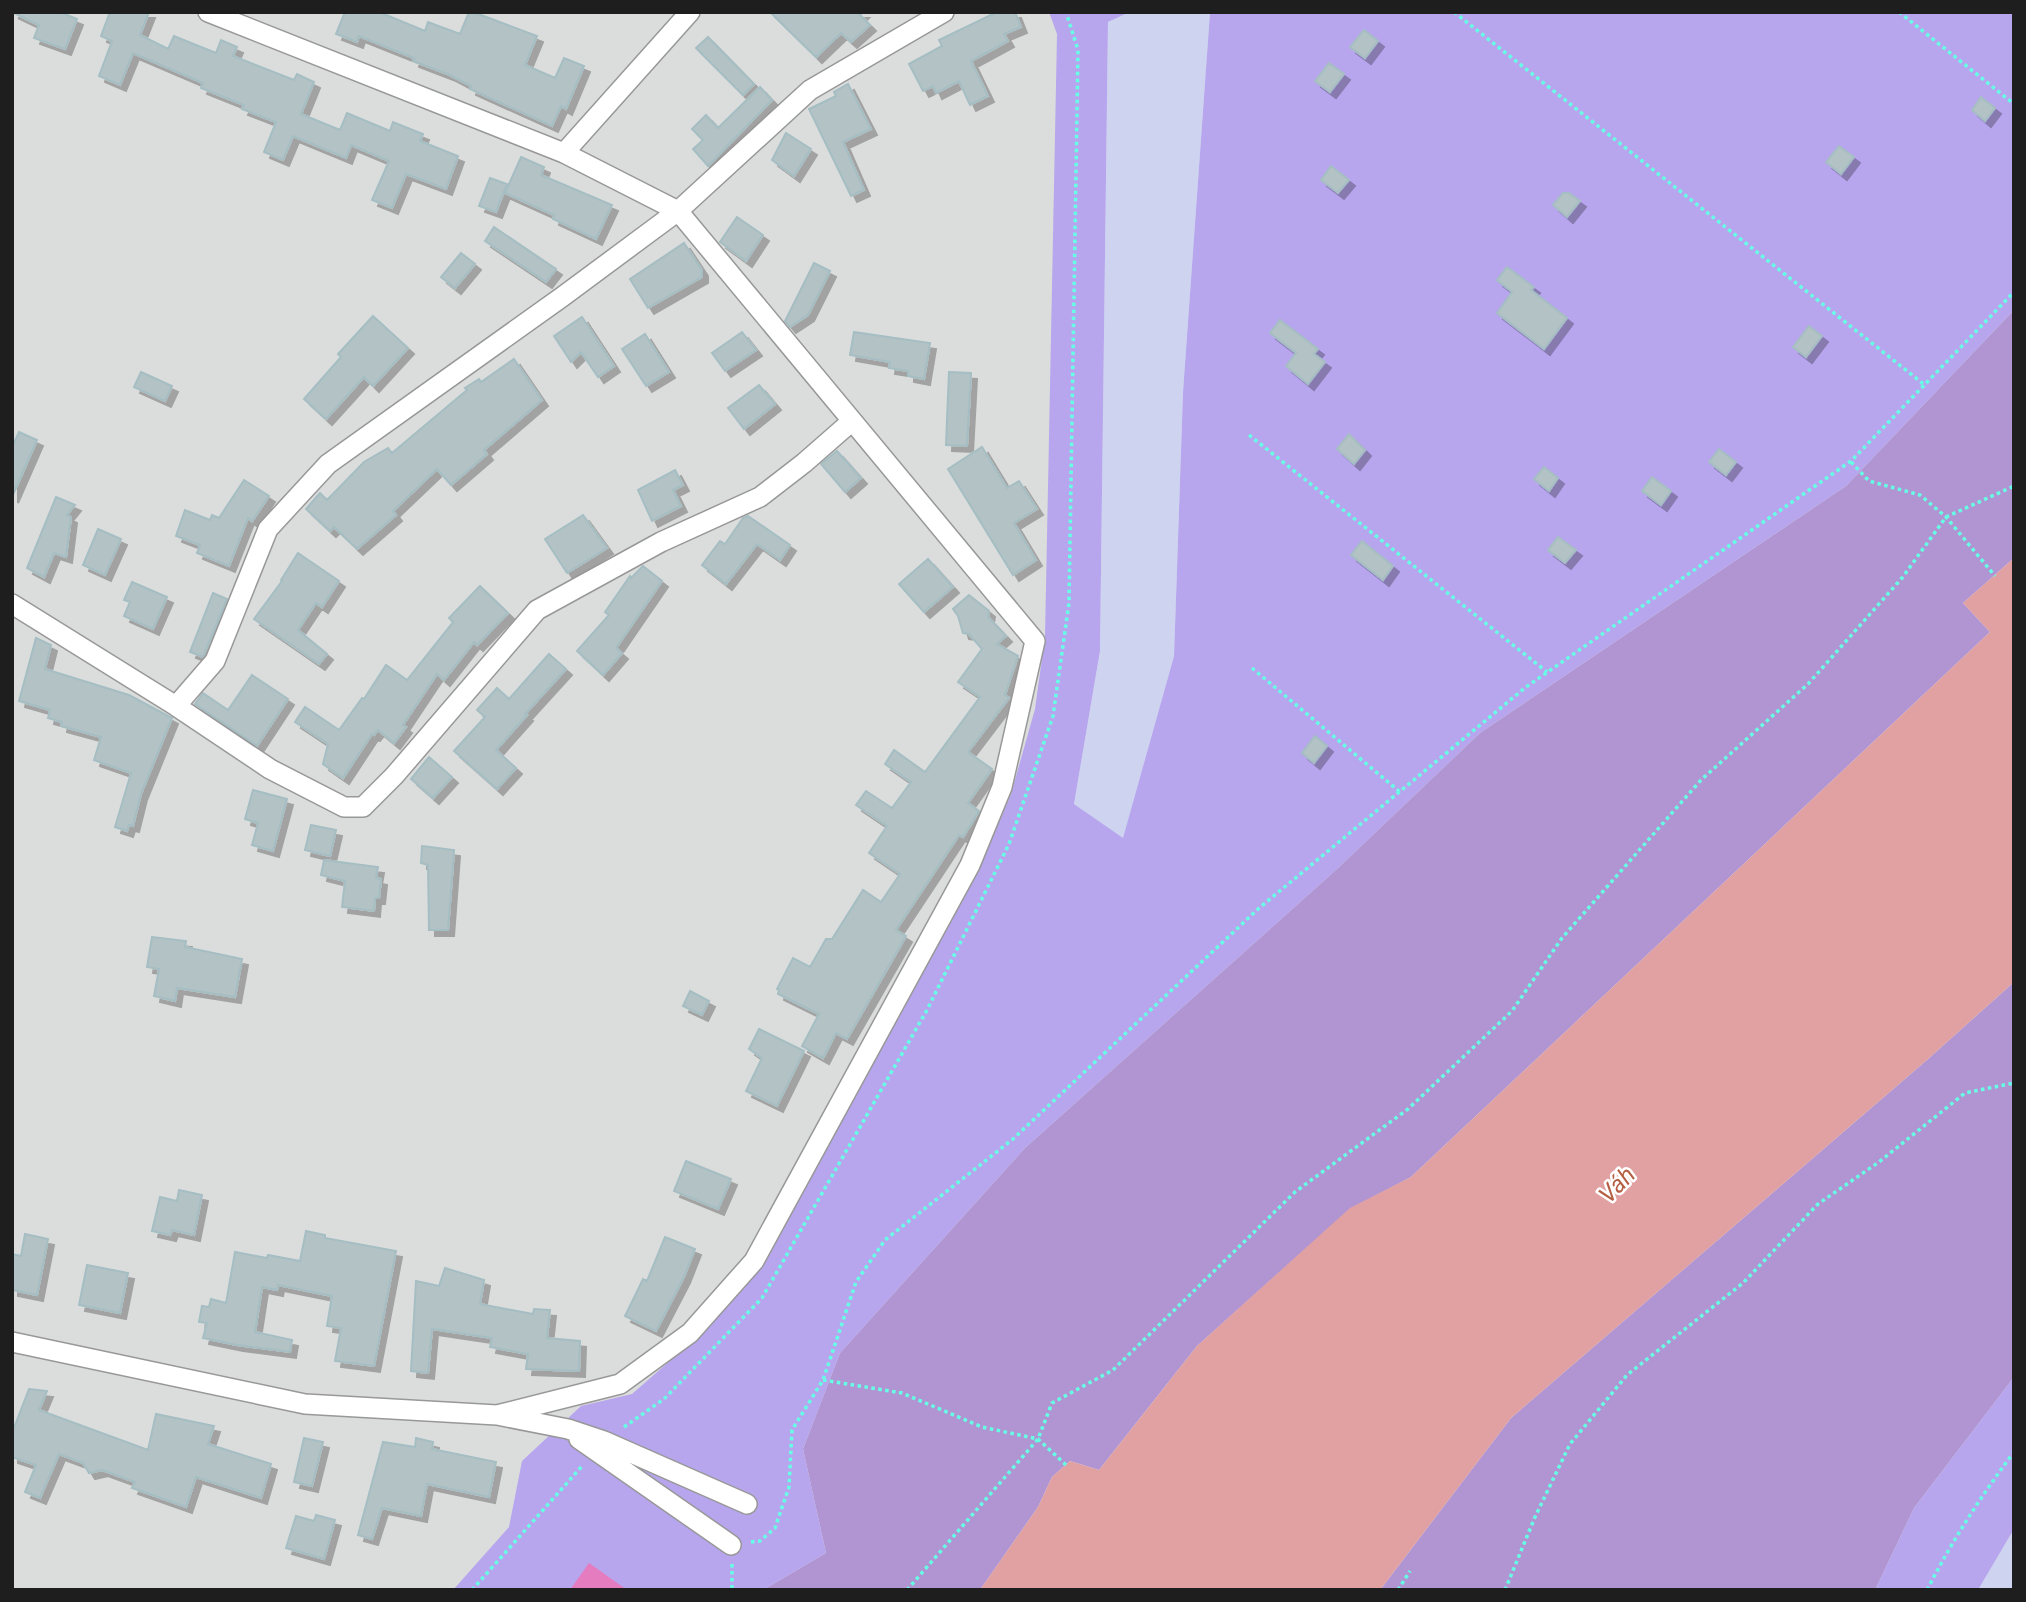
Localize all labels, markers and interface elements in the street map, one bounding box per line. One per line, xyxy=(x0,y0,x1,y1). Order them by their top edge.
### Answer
water label: Váh xyxy=(1593,1161,1641,1209)

